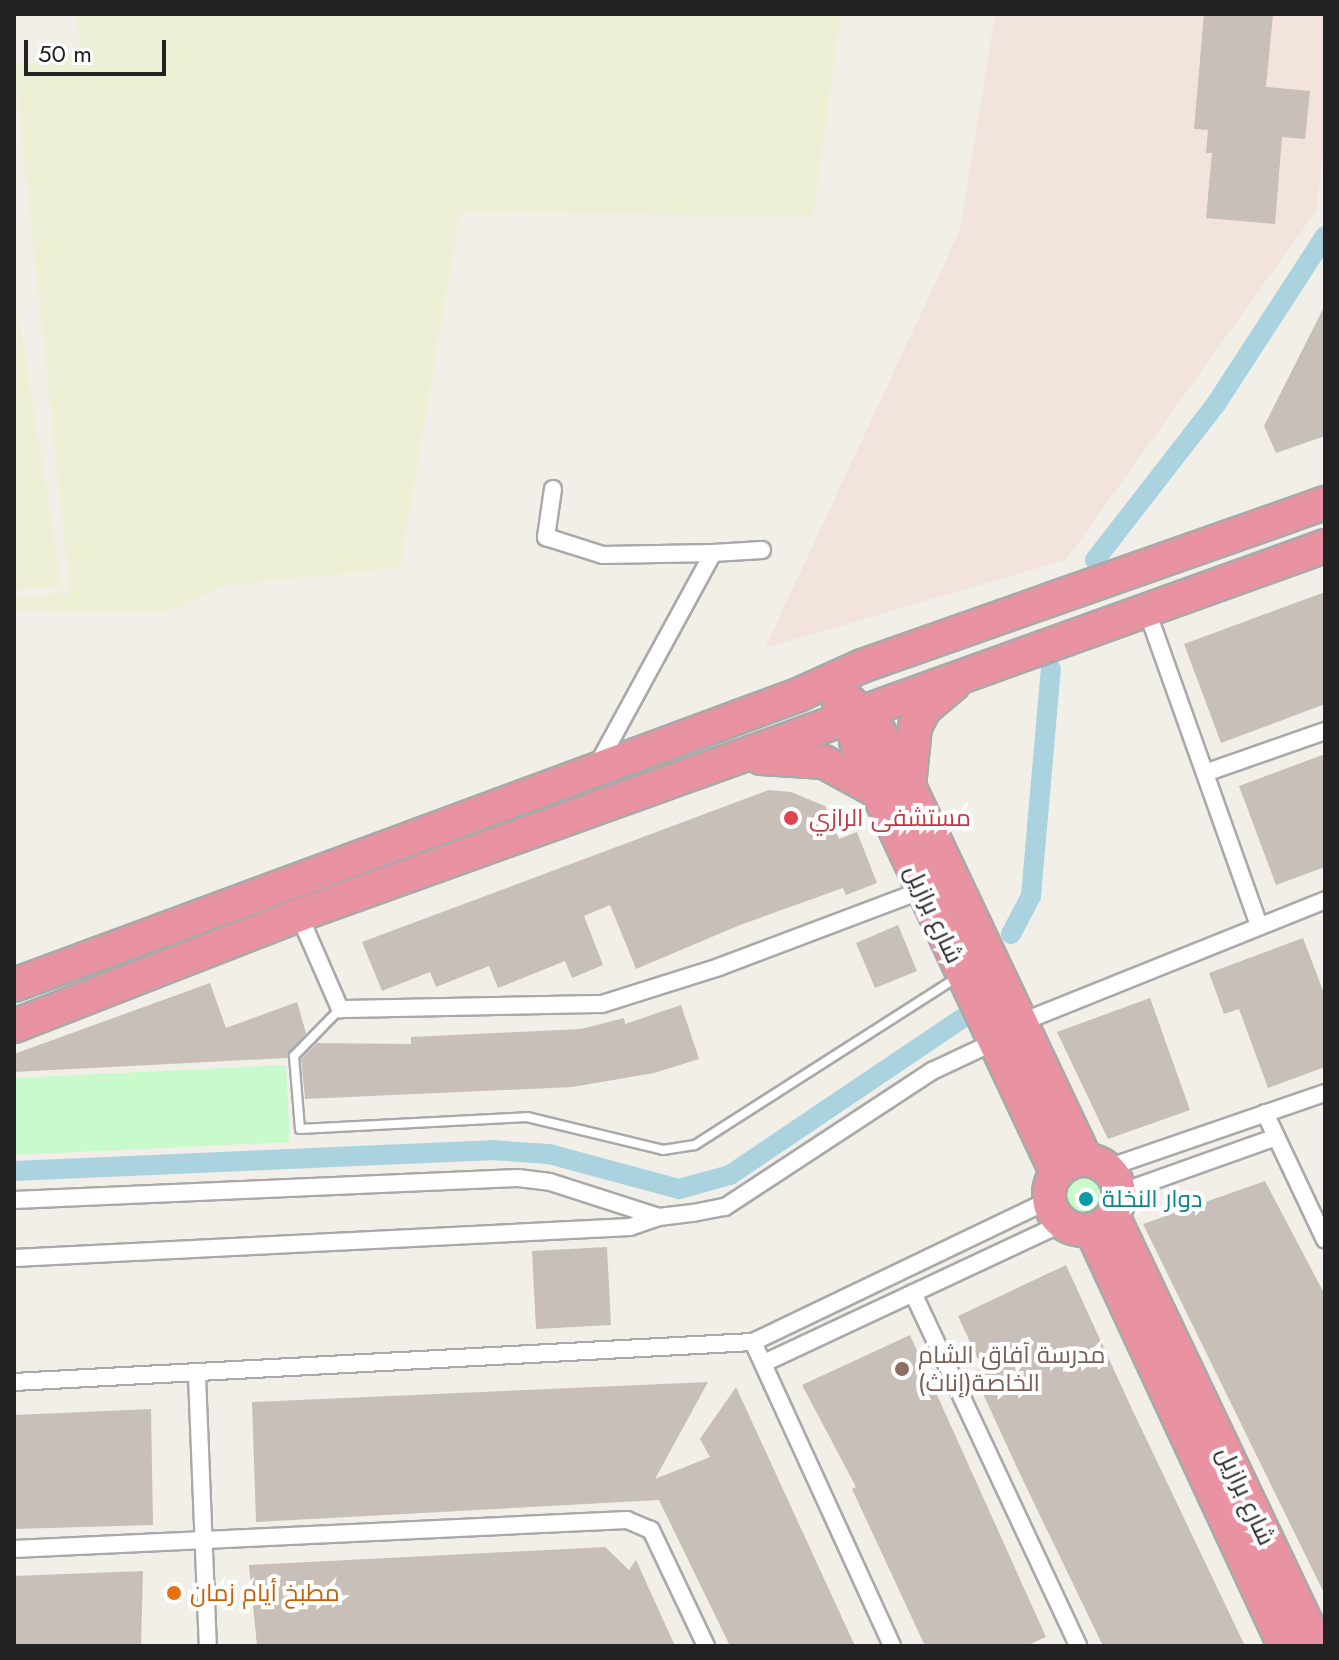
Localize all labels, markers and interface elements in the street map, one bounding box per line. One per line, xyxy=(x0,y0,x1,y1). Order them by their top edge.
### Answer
scale bar xyxy=(28,24,170,74)
text: 50 m xyxy=(38,36,92,71)
place label: مستشفى الرازي xyxy=(809,804,971,832)
marker: مستشفى الرازي xyxy=(780,807,802,829)
street label: شارع برازيل xyxy=(899,860,969,968)
place label: دوار النخلة xyxy=(1102,1185,1202,1213)
marker: دوار النخلة xyxy=(1077,1190,1095,1208)
place label: مدرسة آفاق الشام الخاصة(إناث) xyxy=(918,1341,1105,1397)
marker: مدرسة آفاق الشام الخاصة(إناث) xyxy=(893,1360,911,1378)
street label: شارع برازيل xyxy=(1211,1442,1281,1550)
place label: مطبخ أيام زمان xyxy=(190,1579,340,1607)
marker: مطبخ أيام زمان xyxy=(165,1584,183,1602)

